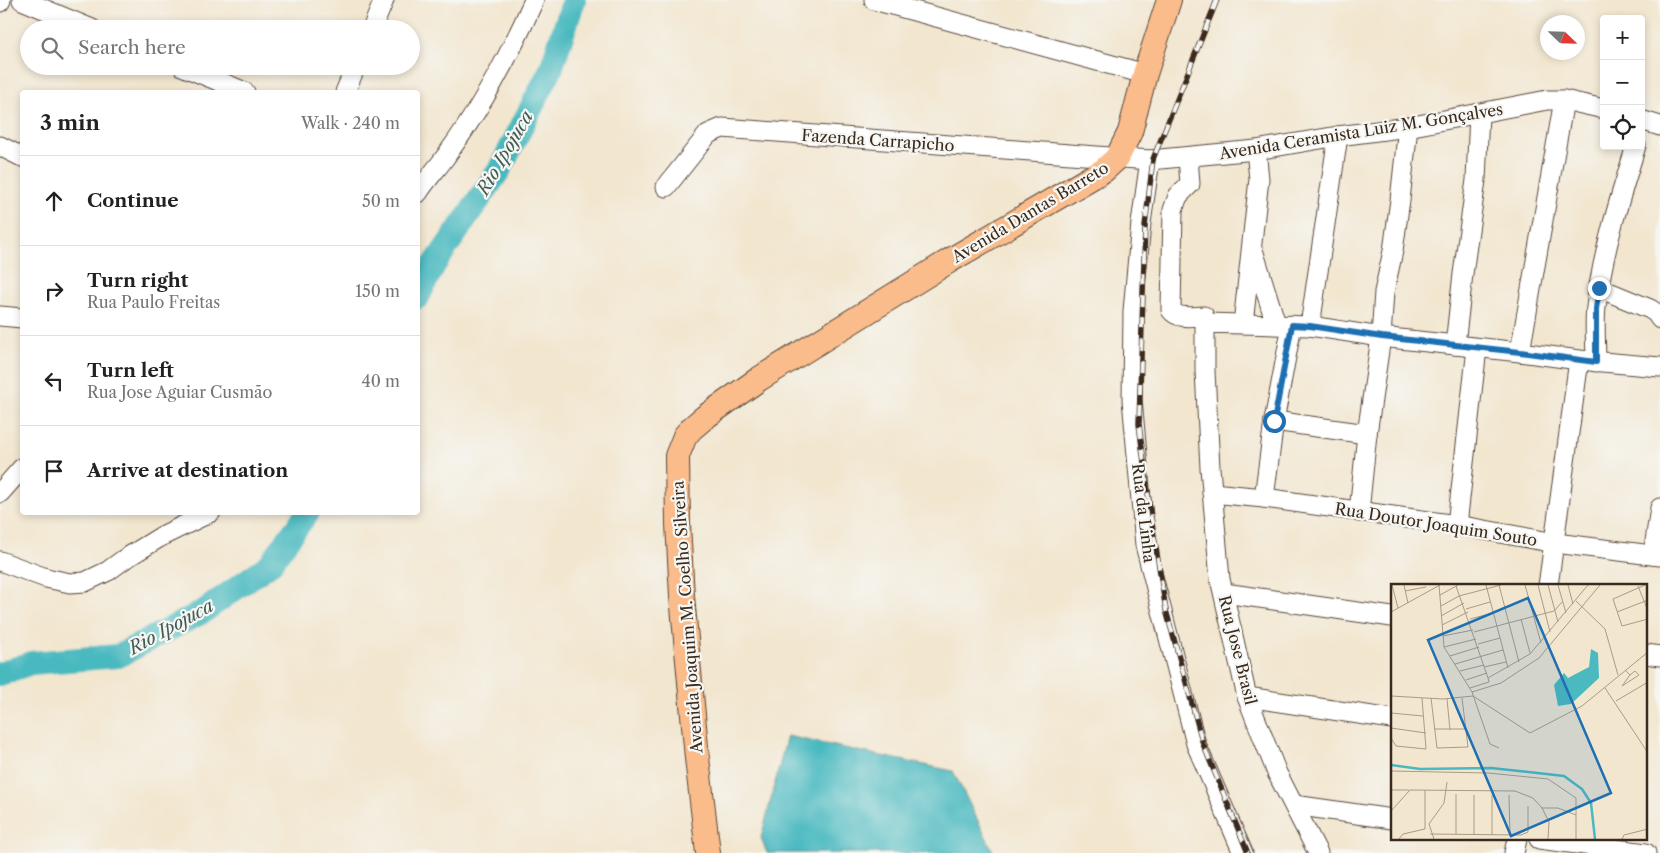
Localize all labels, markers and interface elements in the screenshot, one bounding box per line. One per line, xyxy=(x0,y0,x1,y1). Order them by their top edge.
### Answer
north arrow xyxy=(1540,15,1585,60)
map controls xyxy=(1600,15,1645,150)
button: + xyxy=(1600,15,1645,60)
search box xyxy=(20,20,420,75)
icon: search xyxy=(38,34,66,62)
text: Search here xyxy=(78,36,186,59)
button: − xyxy=(1600,60,1645,105)
street label: Avenida Ceramista Luiz M. Gonçalves xyxy=(1217,99,1504,163)
button: locate xyxy=(1600,105,1645,150)
water label: Rio Ipojuca xyxy=(471,107,538,201)
text: 3 min xyxy=(40,110,100,135)
text: Walk · 240 m xyxy=(301,113,400,133)
street label: Fazenda Carrapicho xyxy=(801,125,955,155)
street label: Avenida Dantas Barreto xyxy=(947,157,1112,267)
icon: ahead xyxy=(40,187,68,215)
text: Continue xyxy=(87,189,179,212)
text: 50 m xyxy=(362,191,400,211)
text: Turn right xyxy=(87,269,188,292)
icon: right xyxy=(40,277,68,305)
route end xyxy=(1588,277,1611,300)
text: 150 m xyxy=(355,281,400,301)
text: Rua Paulo Freitas xyxy=(87,292,220,312)
text: Turn left xyxy=(87,359,174,382)
icon: left xyxy=(40,367,68,395)
text: 40 m xyxy=(361,371,400,391)
text: Rua Jose Aguiar Cusmão xyxy=(87,382,272,402)
route start xyxy=(1263,410,1286,433)
icon: arrive xyxy=(40,457,68,485)
text: Arrive at destination xyxy=(87,459,288,482)
street label: Rua da Linha xyxy=(1128,462,1160,564)
street label: Avenida Joaquim M. Coelho Silveira xyxy=(667,479,707,755)
street label: Rua Doutor Joaquim Souto xyxy=(1333,498,1539,550)
inset map xyxy=(1391,584,1648,840)
street label: Rua Jose Brasil xyxy=(1215,593,1261,707)
water label: Rio Ipojuca xyxy=(123,595,217,660)

